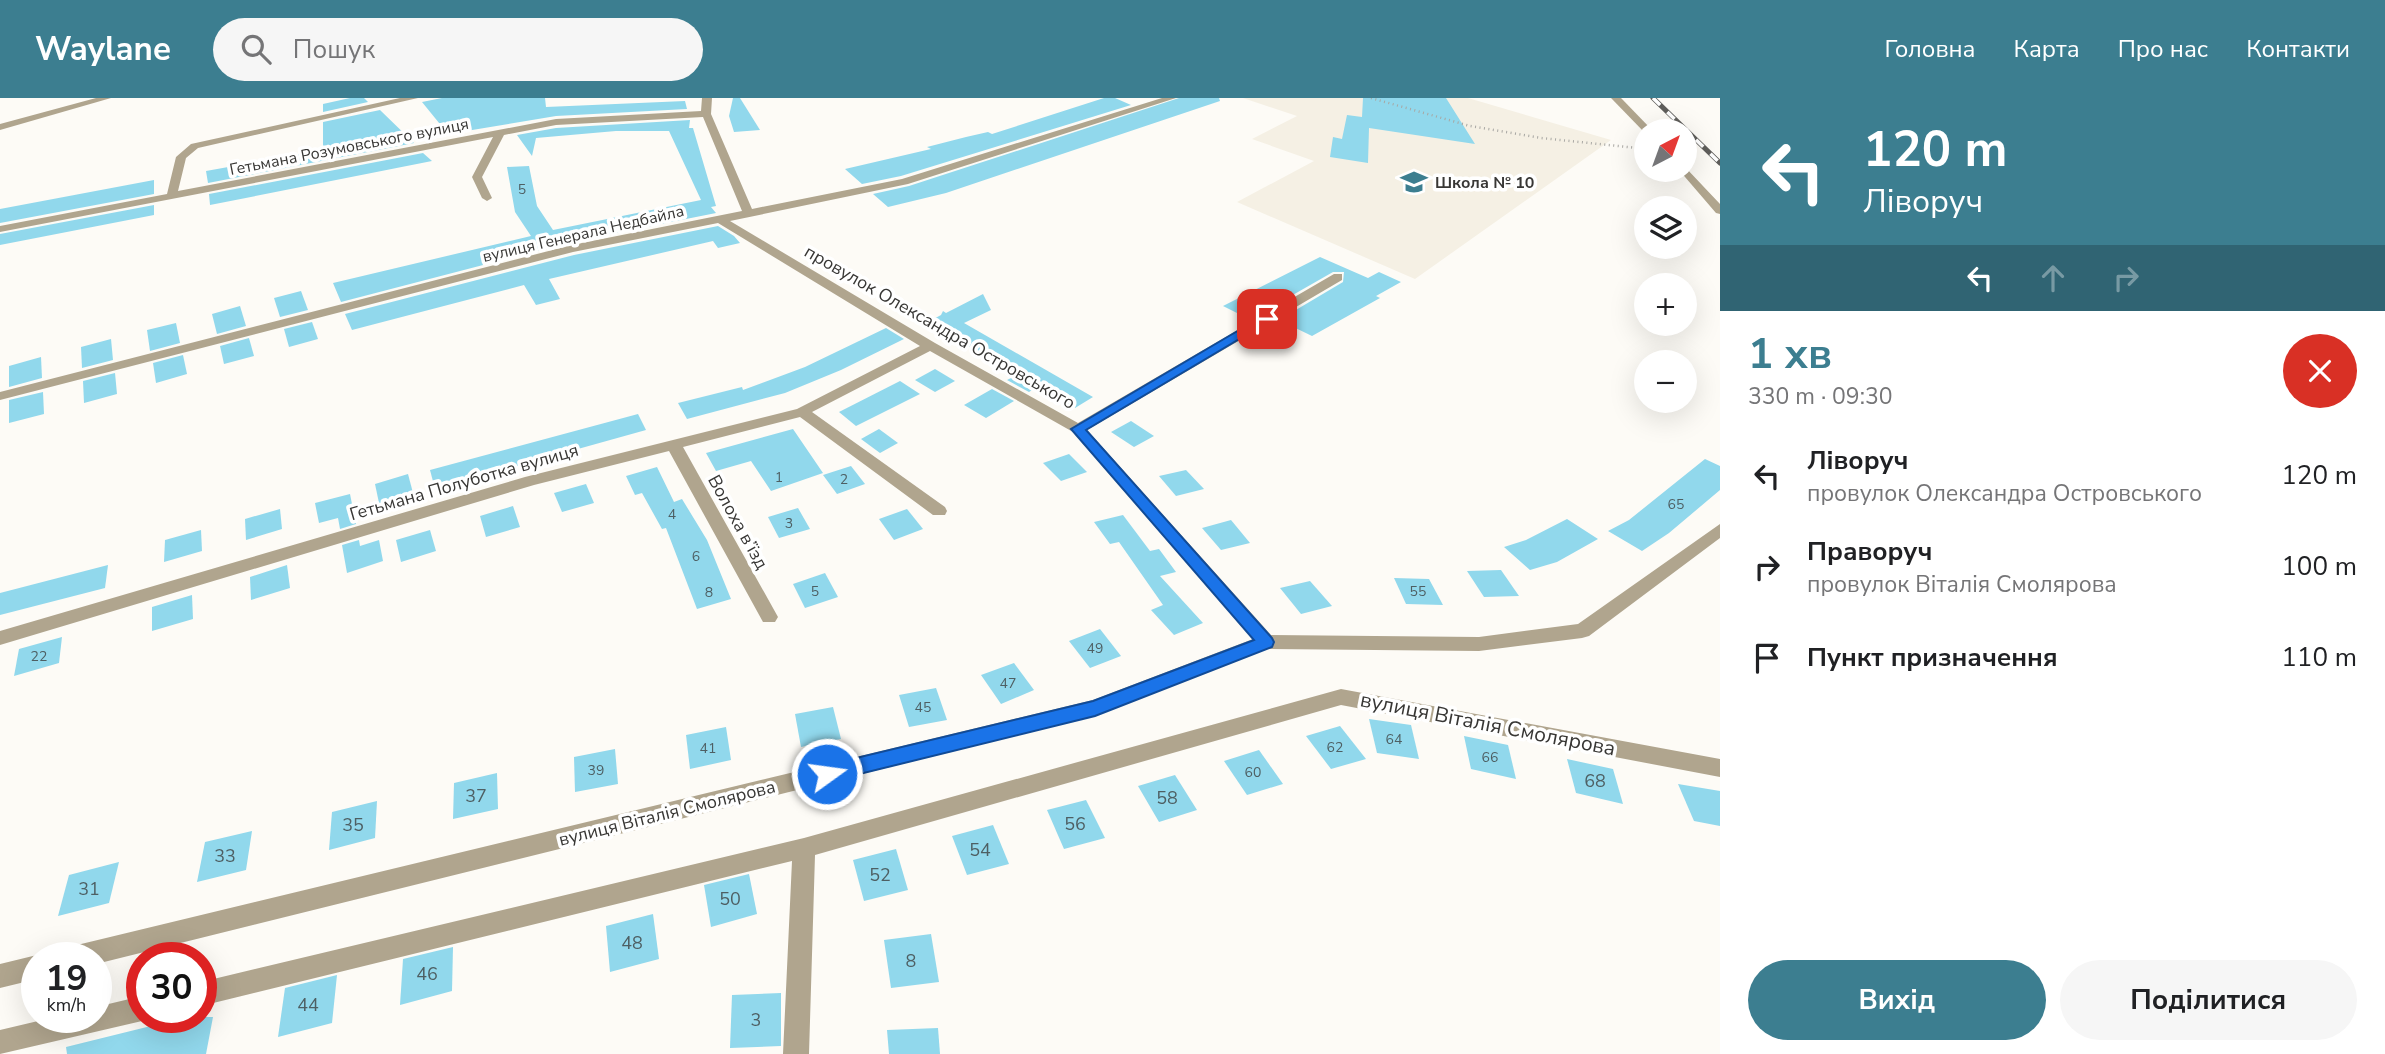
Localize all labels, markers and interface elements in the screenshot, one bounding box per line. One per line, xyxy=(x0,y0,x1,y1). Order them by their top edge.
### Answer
search box xyxy=(213,18,703,81)
text: Waylane xyxy=(35,27,171,72)
icon: search xyxy=(237,30,275,68)
text: Пошук xyxy=(293,32,375,67)
text: Головна xyxy=(1885,33,1976,65)
text: Карта xyxy=(2014,33,2080,65)
text: Про нас xyxy=(2118,33,2208,65)
text: Контакти xyxy=(2246,33,2350,65)
street label: Гетьмана Розумовського вулиця xyxy=(228,113,471,181)
text: 120 m xyxy=(1863,116,2007,183)
north arrow xyxy=(1634,119,1698,182)
map controls xyxy=(1634,119,1697,413)
icon: left xyxy=(1748,126,1839,217)
school or university icon: Школа № 10 xyxy=(1399,167,1429,197)
place label: Школа № 10 xyxy=(1435,172,1534,194)
house number: 5 xyxy=(518,180,526,199)
text: Ліворуч xyxy=(1863,180,1983,223)
button: layers xyxy=(1634,196,1697,259)
street label: вулиця Генерала Недбайла xyxy=(480,200,686,268)
street label: провулок Олександра Островського xyxy=(800,239,1080,415)
icon: left xyxy=(1961,259,1999,297)
icon: ahead xyxy=(2034,259,2072,297)
icon: right xyxy=(2107,259,2145,297)
button: + xyxy=(1634,273,1697,336)
pin xyxy=(1237,289,1297,349)
icon: arrive xyxy=(1248,300,1286,338)
text: 1 хв xyxy=(1748,326,1832,383)
button: close xyxy=(2283,334,2357,408)
button: − xyxy=(1634,350,1697,413)
text: 330 m · 09:30 xyxy=(1748,381,1893,412)
street label: Гетьмана Полуботка вулиця xyxy=(347,438,581,526)
text: Ліворуч xyxy=(1807,443,1908,478)
icon: left xyxy=(1748,457,1786,495)
text: 120 m xyxy=(2281,458,2357,493)
house number: 1 xyxy=(775,468,783,487)
street label: Волоха в’їзд xyxy=(702,470,774,574)
house number: 2 xyxy=(840,470,848,489)
text: провулок Олександра Островського xyxy=(1807,478,2202,509)
house number: 65 xyxy=(1668,495,1684,514)
house number: 4 xyxy=(668,505,676,524)
house number: 3 xyxy=(785,514,793,533)
text: Праворуч xyxy=(1807,534,1932,569)
house number: 6 xyxy=(692,547,700,566)
icon: right xyxy=(1748,548,1786,586)
text: 100 m xyxy=(2281,549,2357,584)
text: провулок Віталія Смолярова xyxy=(1807,569,2117,600)
house number: 5 xyxy=(811,582,819,601)
house number: 55 xyxy=(1410,582,1426,601)
house number: 8 xyxy=(705,583,713,602)
house number: 49 xyxy=(1087,639,1103,658)
icon: arrive xyxy=(1748,639,1786,677)
text: Пункт призначення xyxy=(1807,640,2058,675)
text: 110 m xyxy=(2281,640,2357,675)
house number: 22 xyxy=(31,647,47,666)
house number: 47 xyxy=(1000,674,1016,693)
street label: вулиця Віталія Смолярова xyxy=(1358,686,1618,762)
house number: 45 xyxy=(915,698,931,717)
house number: 64 xyxy=(1386,730,1402,749)
position arrow xyxy=(790,737,864,811)
house number: 62 xyxy=(1327,738,1343,757)
house number: 41 xyxy=(700,739,716,758)
house number: 66 xyxy=(1482,748,1498,767)
house number: 39 xyxy=(588,761,604,780)
house number: 60 xyxy=(1245,763,1261,782)
house number: 68 xyxy=(1584,769,1606,793)
street label: вулиця Віталія Смолярова xyxy=(556,774,778,852)
house number: 37 xyxy=(465,784,487,808)
house number: 58 xyxy=(1156,786,1178,810)
house number: 56 xyxy=(1064,812,1086,836)
house number: 35 xyxy=(342,813,364,837)
house number: 54 xyxy=(969,838,991,862)
house number: 33 xyxy=(214,844,236,868)
house number: 52 xyxy=(869,863,891,887)
house number: 31 xyxy=(78,877,100,901)
house number: 50 xyxy=(719,887,741,911)
house number: 48 xyxy=(621,931,643,955)
speed limit sign: 30 xyxy=(126,942,217,1033)
house number: 8 xyxy=(906,949,916,973)
text: 19 xyxy=(45,955,88,1002)
button: Вихід xyxy=(1748,960,2046,1040)
button: Поділитися xyxy=(2060,960,2357,1040)
house number: 46 xyxy=(416,962,438,986)
text: km/h xyxy=(47,993,86,1017)
house number: 44 xyxy=(297,993,319,1017)
house number: 3 xyxy=(751,1008,761,1032)

